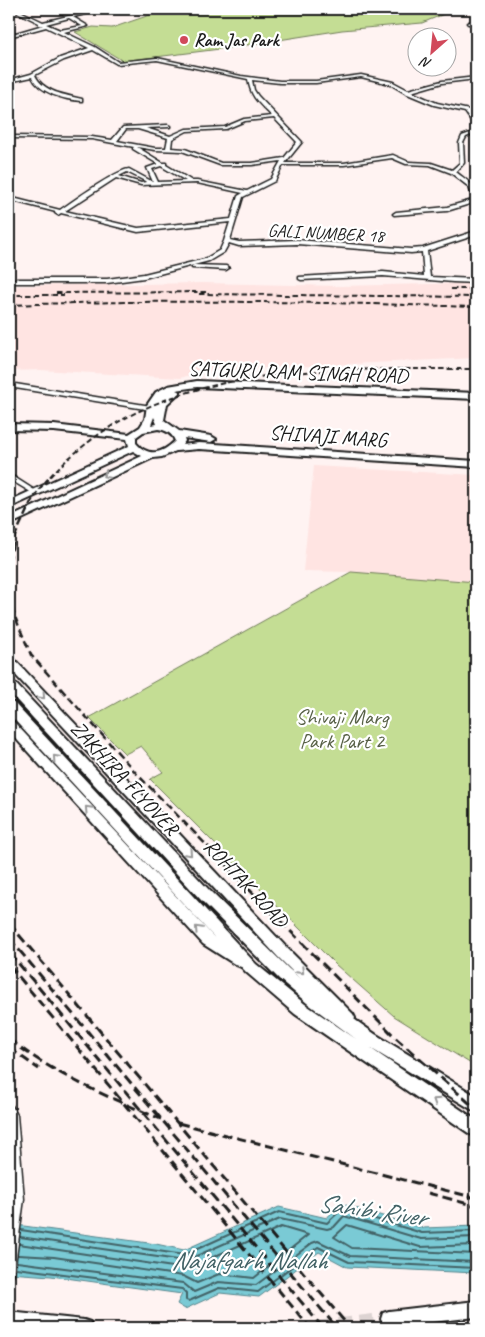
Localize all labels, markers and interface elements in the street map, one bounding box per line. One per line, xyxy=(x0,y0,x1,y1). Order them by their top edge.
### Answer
north arrow xyxy=(408,28,458,78)
place label: Ram Jas Park xyxy=(194,29,281,51)
marker: Ram Jas Park xyxy=(178,34,190,46)
text: N xyxy=(417,53,434,73)
street label: GALI NUMBER 18 xyxy=(267,219,387,247)
street label: SATGURU RAM SINGH ROAD xyxy=(188,355,410,389)
street label: SHIVAJI MARG xyxy=(268,419,390,453)
one-way arrow xyxy=(102,468,111,479)
one-way arrow xyxy=(36,691,45,700)
park label: Shivaji Marg Park Part 2 xyxy=(296,704,390,754)
street label: ZAKHIRA FLYOVER xyxy=(65,715,186,842)
one-way arrow xyxy=(53,755,62,764)
one-way arrow xyxy=(85,806,94,815)
street label: ROHTAK ROAD xyxy=(198,833,295,934)
one-way arrow xyxy=(183,848,192,857)
one-way arrow xyxy=(195,925,204,934)
one-way arrow xyxy=(295,965,304,974)
one-way arrow xyxy=(432,1098,441,1108)
water label: Sahibi River xyxy=(316,1186,433,1235)
water label: Najafgarh Nallah xyxy=(171,1244,329,1277)

